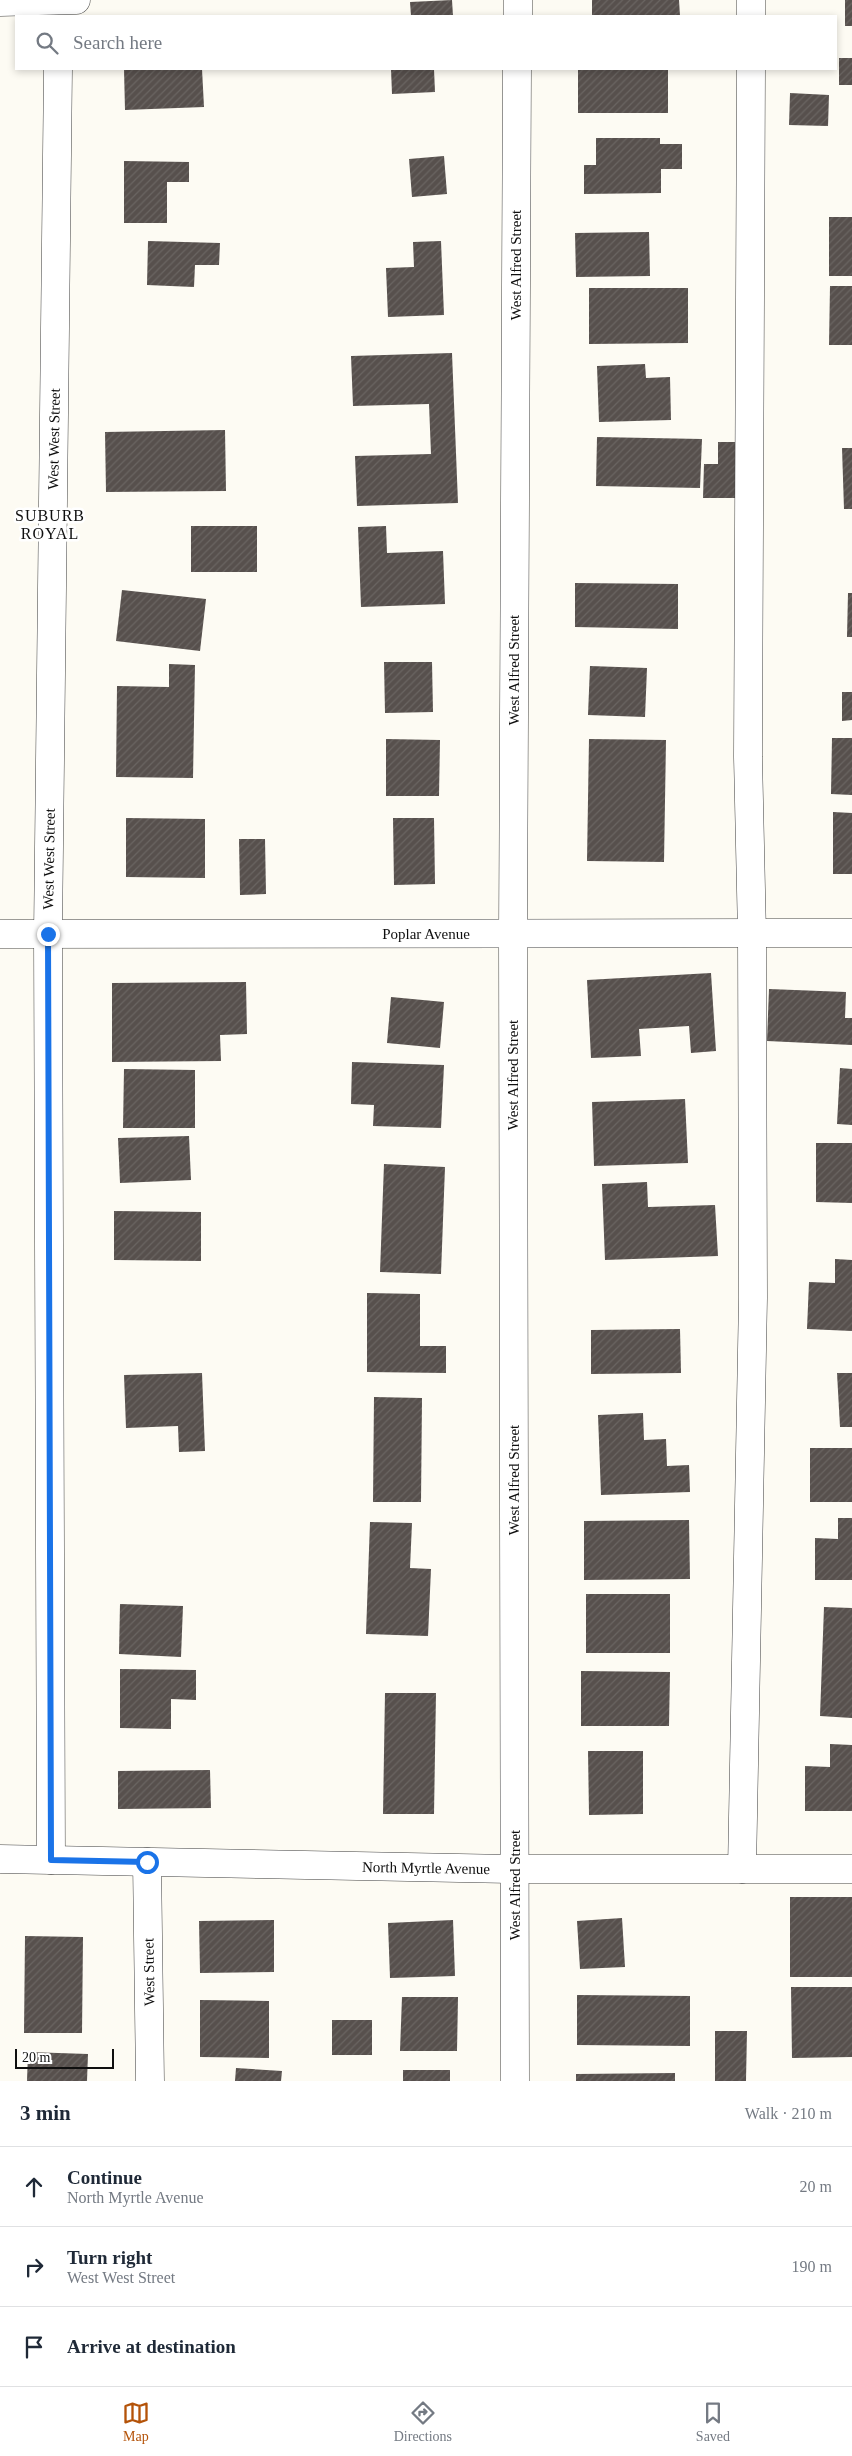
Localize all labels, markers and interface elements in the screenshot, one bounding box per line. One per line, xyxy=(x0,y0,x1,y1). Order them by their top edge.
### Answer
search box xyxy=(15,15,837,70)
icon: search xyxy=(33,29,61,57)
text: Search here xyxy=(73,32,162,53)
street label: West Alfred Street xyxy=(508,209,524,320)
street label: West West Street xyxy=(45,387,63,490)
district label: SUBURB ROYAL xyxy=(15,507,85,542)
street label: West Alfred Street xyxy=(506,614,522,725)
street label: West West Street xyxy=(40,807,58,910)
route end xyxy=(37,923,60,946)
street label: Poplar Avenue xyxy=(382,926,470,942)
street label: West Alfred Street xyxy=(505,1019,521,1130)
street label: West Alfred Street xyxy=(506,1424,522,1535)
street label: West Alfred Street xyxy=(507,1829,523,1940)
route start xyxy=(136,1851,159,1874)
street label: North Myrtle Avenue xyxy=(362,1859,490,1877)
street label: West Street xyxy=(140,1937,158,2006)
scale bar xyxy=(15,2046,114,2069)
text: 20 m xyxy=(22,2050,50,2065)
text: 3 min xyxy=(20,2101,71,2125)
text: Walk · 210 m xyxy=(745,2105,832,2122)
text: Continue xyxy=(67,2167,142,2188)
icon: ahead xyxy=(20,2173,48,2201)
text: 20 m xyxy=(800,2178,832,2195)
text: North Myrtle Avenue xyxy=(67,2189,204,2206)
text: Turn right xyxy=(67,2247,152,2268)
icon: right xyxy=(20,2253,48,2281)
text: 190 m xyxy=(792,2258,832,2275)
text: West West Street xyxy=(67,2269,175,2286)
icon: arrive xyxy=(20,2333,48,2361)
text: Arrive at destination xyxy=(67,2336,236,2357)
tab: Map xyxy=(122,2399,150,2445)
tab: Directions xyxy=(394,2399,452,2445)
tab: Saved xyxy=(696,2399,730,2445)

